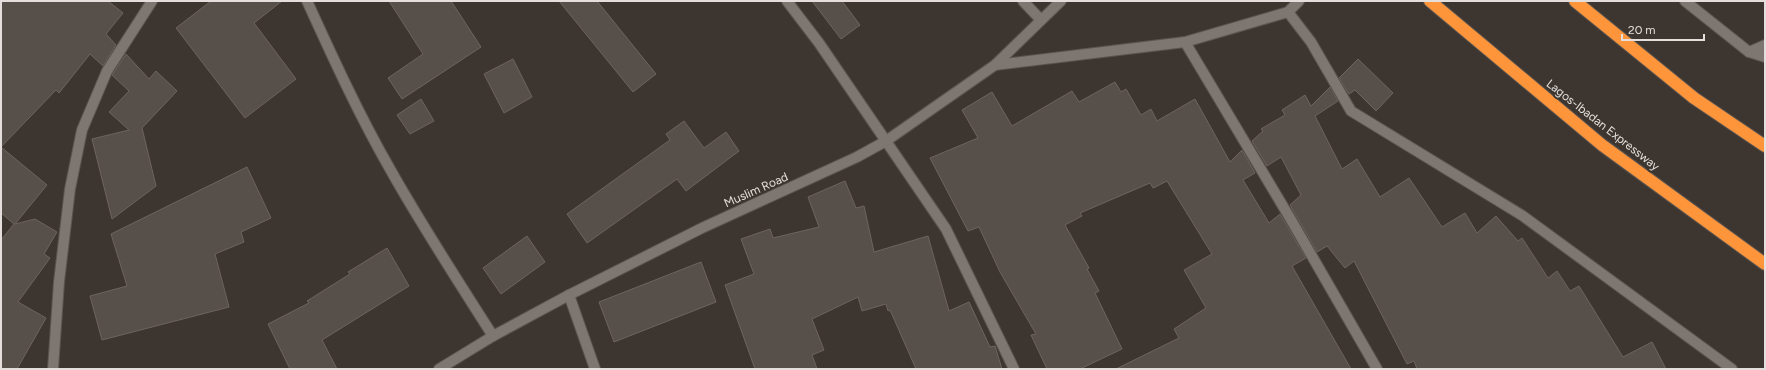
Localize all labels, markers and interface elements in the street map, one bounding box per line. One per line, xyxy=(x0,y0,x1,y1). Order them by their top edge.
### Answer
scale bar xyxy=(1622,16,1704,42)
text: 20 m xyxy=(1628,23,1656,37)
street label: Lagos-Ibadan Expressway xyxy=(1544,77,1663,174)
street label: Muslim Road xyxy=(722,170,790,210)

